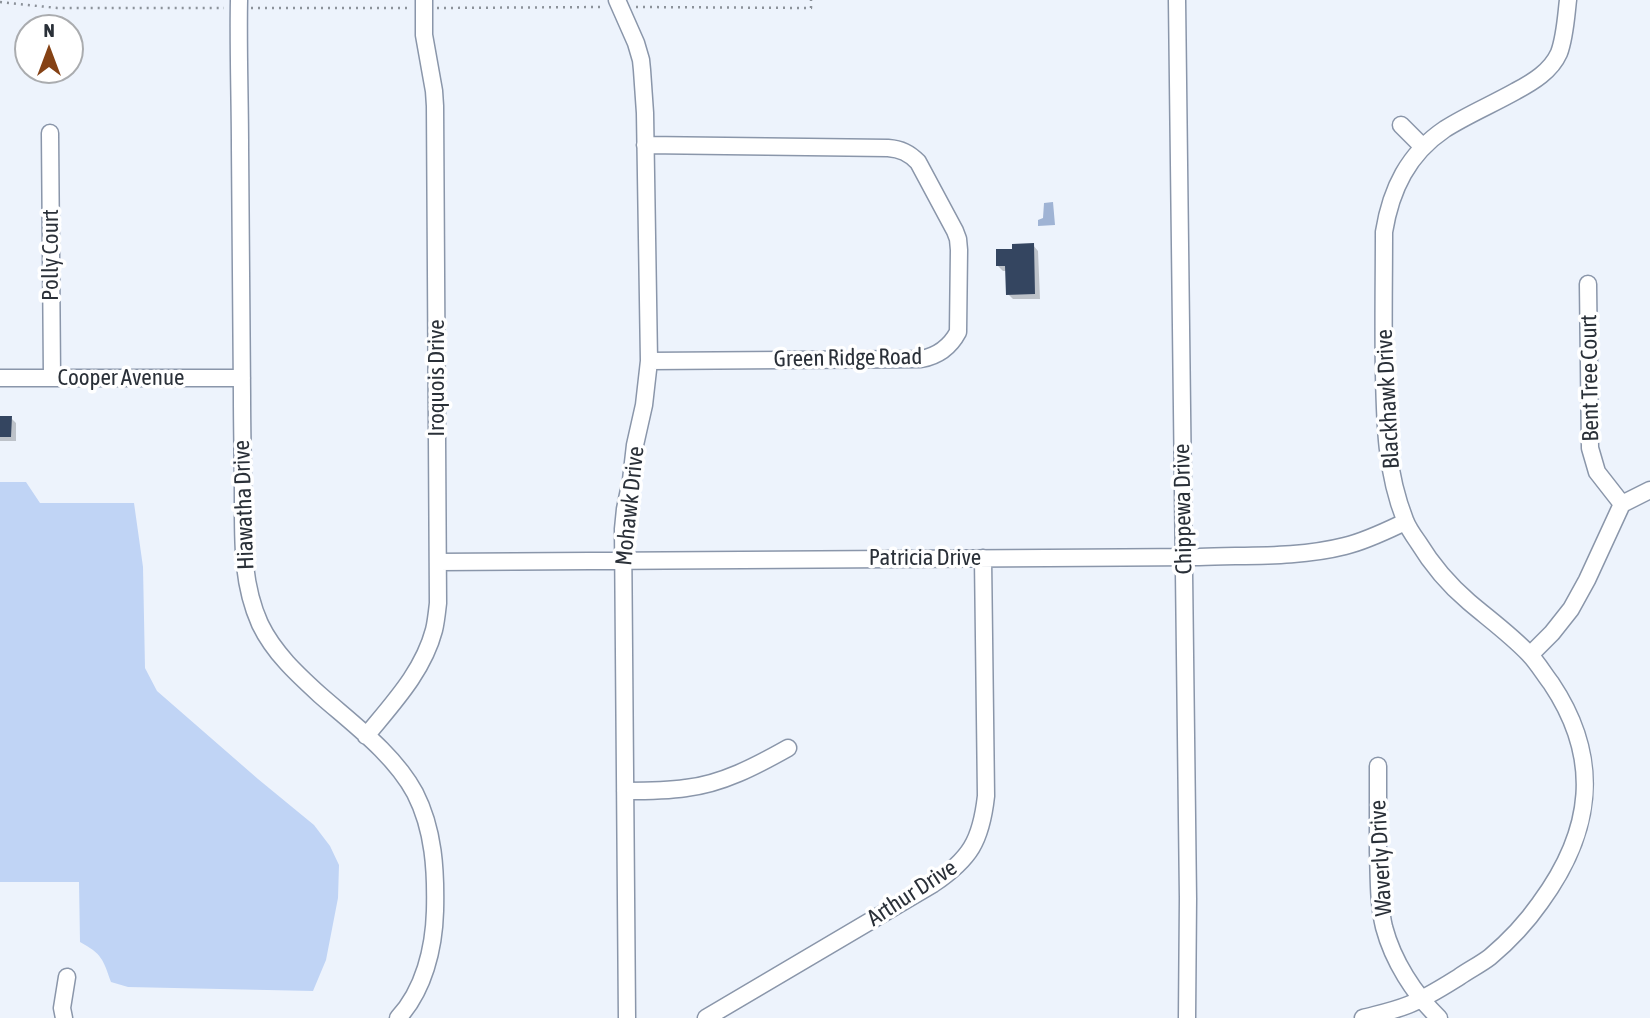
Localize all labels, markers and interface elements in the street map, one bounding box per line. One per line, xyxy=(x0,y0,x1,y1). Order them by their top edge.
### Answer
north arrow xyxy=(14,14,84,84)
text: N xyxy=(43,19,55,41)
street label: Polly Court xyxy=(37,209,65,301)
street label: Bent Tree Court xyxy=(1575,314,1605,442)
street label: Iroquois Drive xyxy=(423,319,451,437)
street label: Blackhawk Drive xyxy=(1371,328,1405,470)
street label: Green Ridge Road xyxy=(773,343,923,373)
street label: Cooper Avenue xyxy=(58,364,184,392)
street label: Hiawatha Drive xyxy=(228,440,260,570)
street label: Chippewa Drive xyxy=(1168,443,1198,575)
street label: Mohawk Drive xyxy=(610,445,650,567)
street label: Patricia Drive xyxy=(869,544,981,572)
street label: Waverly Drive xyxy=(1364,799,1398,917)
street label: Arthur Drive xyxy=(862,854,962,932)

